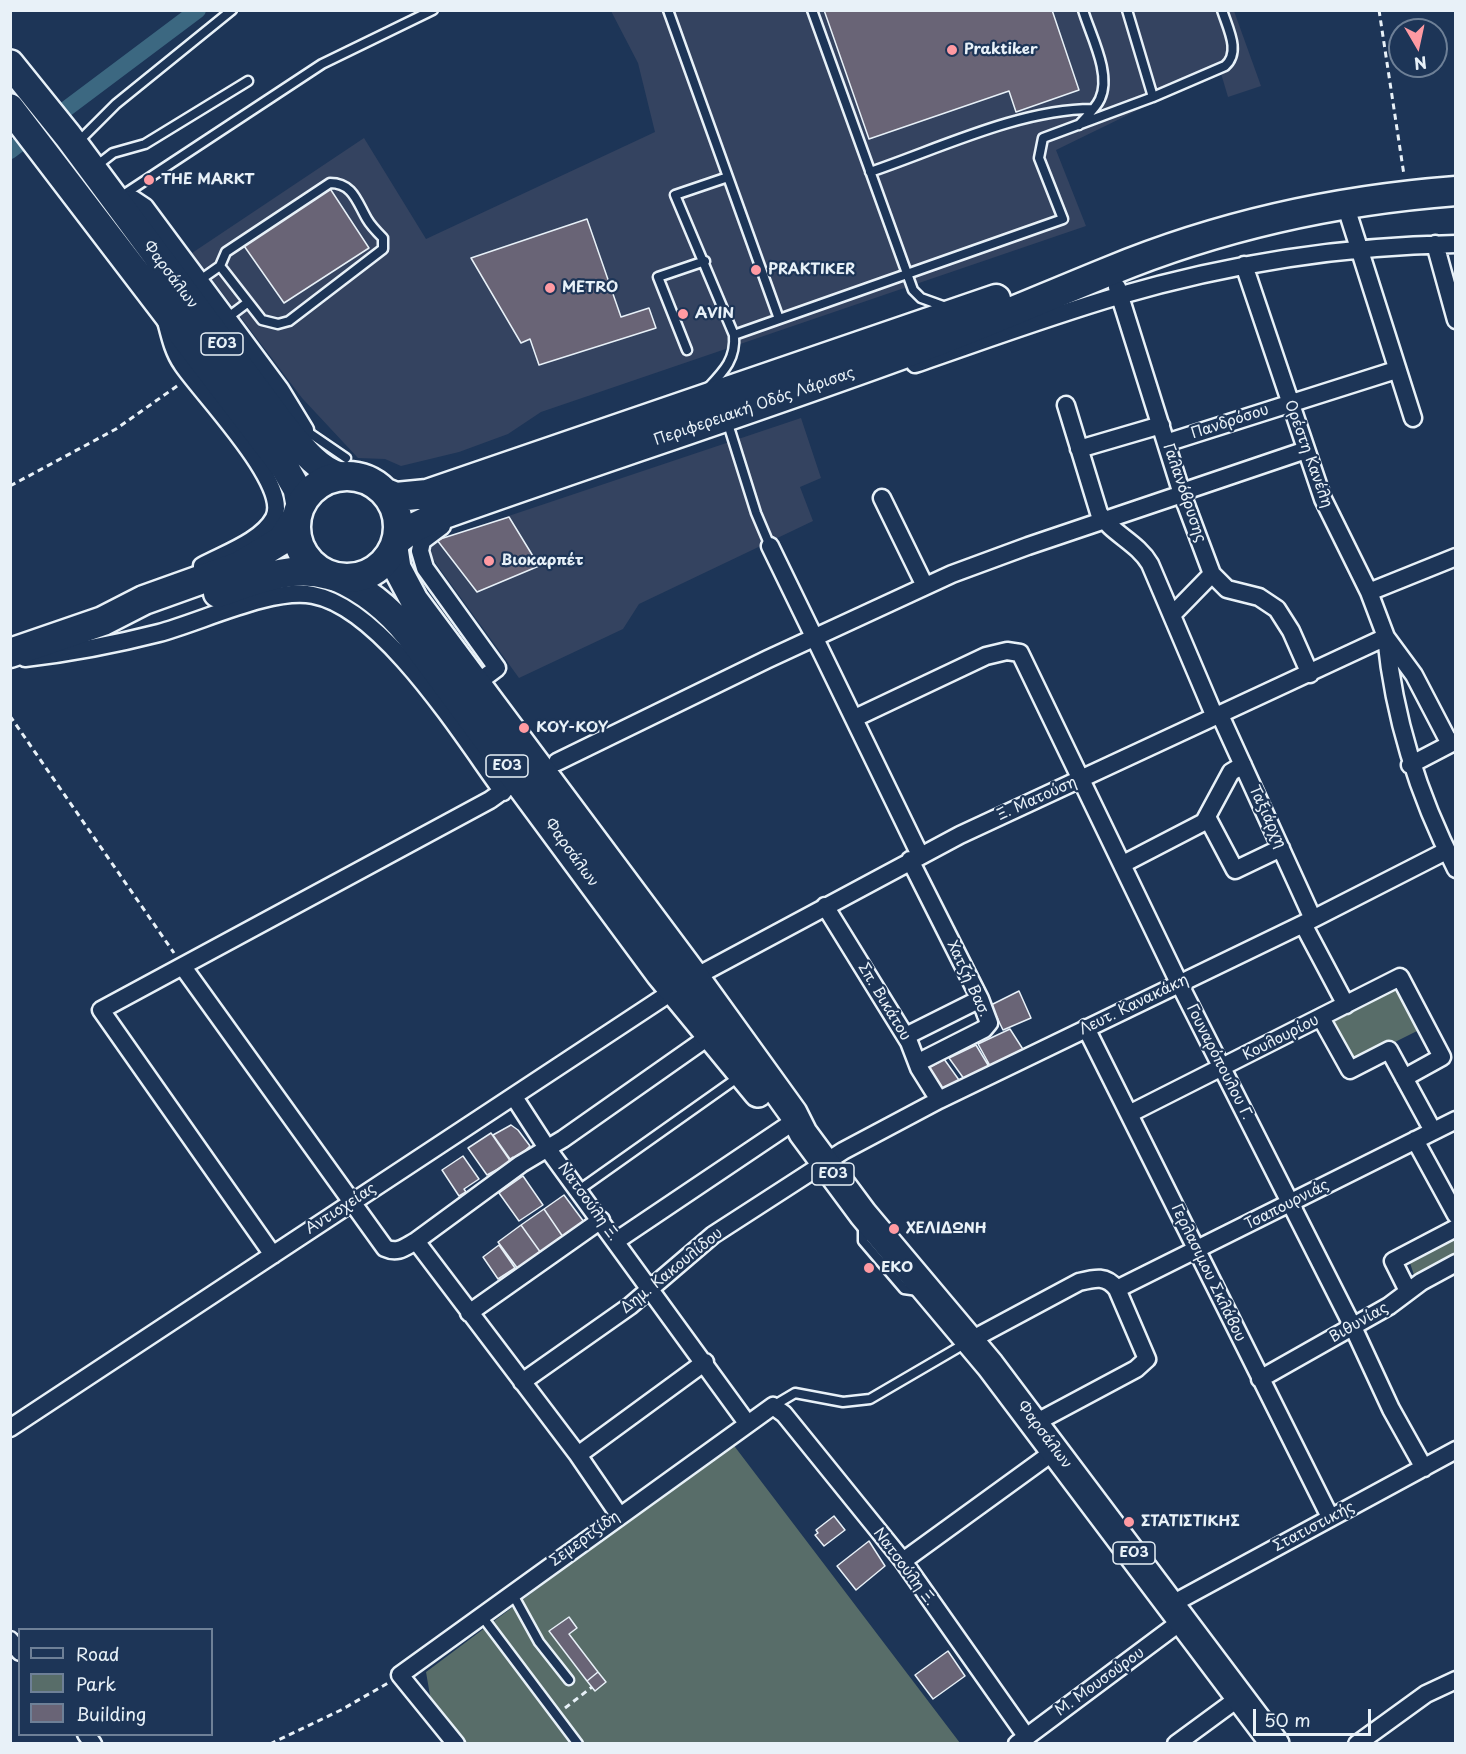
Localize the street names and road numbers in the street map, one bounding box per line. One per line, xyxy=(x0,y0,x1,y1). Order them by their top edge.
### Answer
street label: Φαρσάλων xyxy=(139,238,201,312)
road number: ΕΟ3 xyxy=(201,333,243,355)
street label: Περιφερειακή Οδός Λάρισας xyxy=(651,364,857,450)
street label: Ορέστη Κανέλη xyxy=(1280,398,1336,510)
street label: Πανδρόσου xyxy=(1189,401,1271,443)
street label: Γαλανόβρυσης xyxy=(1159,441,1209,545)
road number: ΕΟ3 xyxy=(486,755,528,777)
street label: Ξ. Ματούση xyxy=(994,773,1080,825)
street label: Ταξιάρχη xyxy=(1245,783,1289,851)
street label: Φαρσάλων xyxy=(540,815,602,891)
street label: Χατζή Βασ. xyxy=(943,938,993,1020)
street label: Σπ. Βικάτου xyxy=(854,960,914,1044)
street label: Λευτ. Κανακάκη xyxy=(1076,971,1192,1039)
street label: Γουναρόπουλου Γ. xyxy=(1182,1001,1256,1123)
street label: Κουλουρίου xyxy=(1240,1011,1322,1065)
street label: Νατσούλη Ξ. xyxy=(554,1159,622,1245)
road number: ΕΟ3 xyxy=(812,1163,854,1185)
street label: Τσαπουρνιάς xyxy=(1242,1176,1332,1234)
street label: Αντιοχείας xyxy=(302,1180,380,1238)
street label: Γερλασιμου Σκλάβου xyxy=(1167,1201,1249,1345)
street label: Δημ. Κακουλίδου xyxy=(618,1224,726,1318)
street label: Βιθυνίας xyxy=(1327,1299,1391,1347)
street label: Φαρσάλων xyxy=(1013,1398,1075,1472)
street label: Στατιστικής xyxy=(1270,1498,1358,1556)
street label: Σεμερτζίδη xyxy=(547,1508,623,1570)
street label: Νατσούλη Ξ. xyxy=(869,1525,939,1609)
road number: ΕΟ3 xyxy=(1113,1542,1155,1564)
street label: Μ. Μουσούρου xyxy=(1052,1644,1148,1720)

